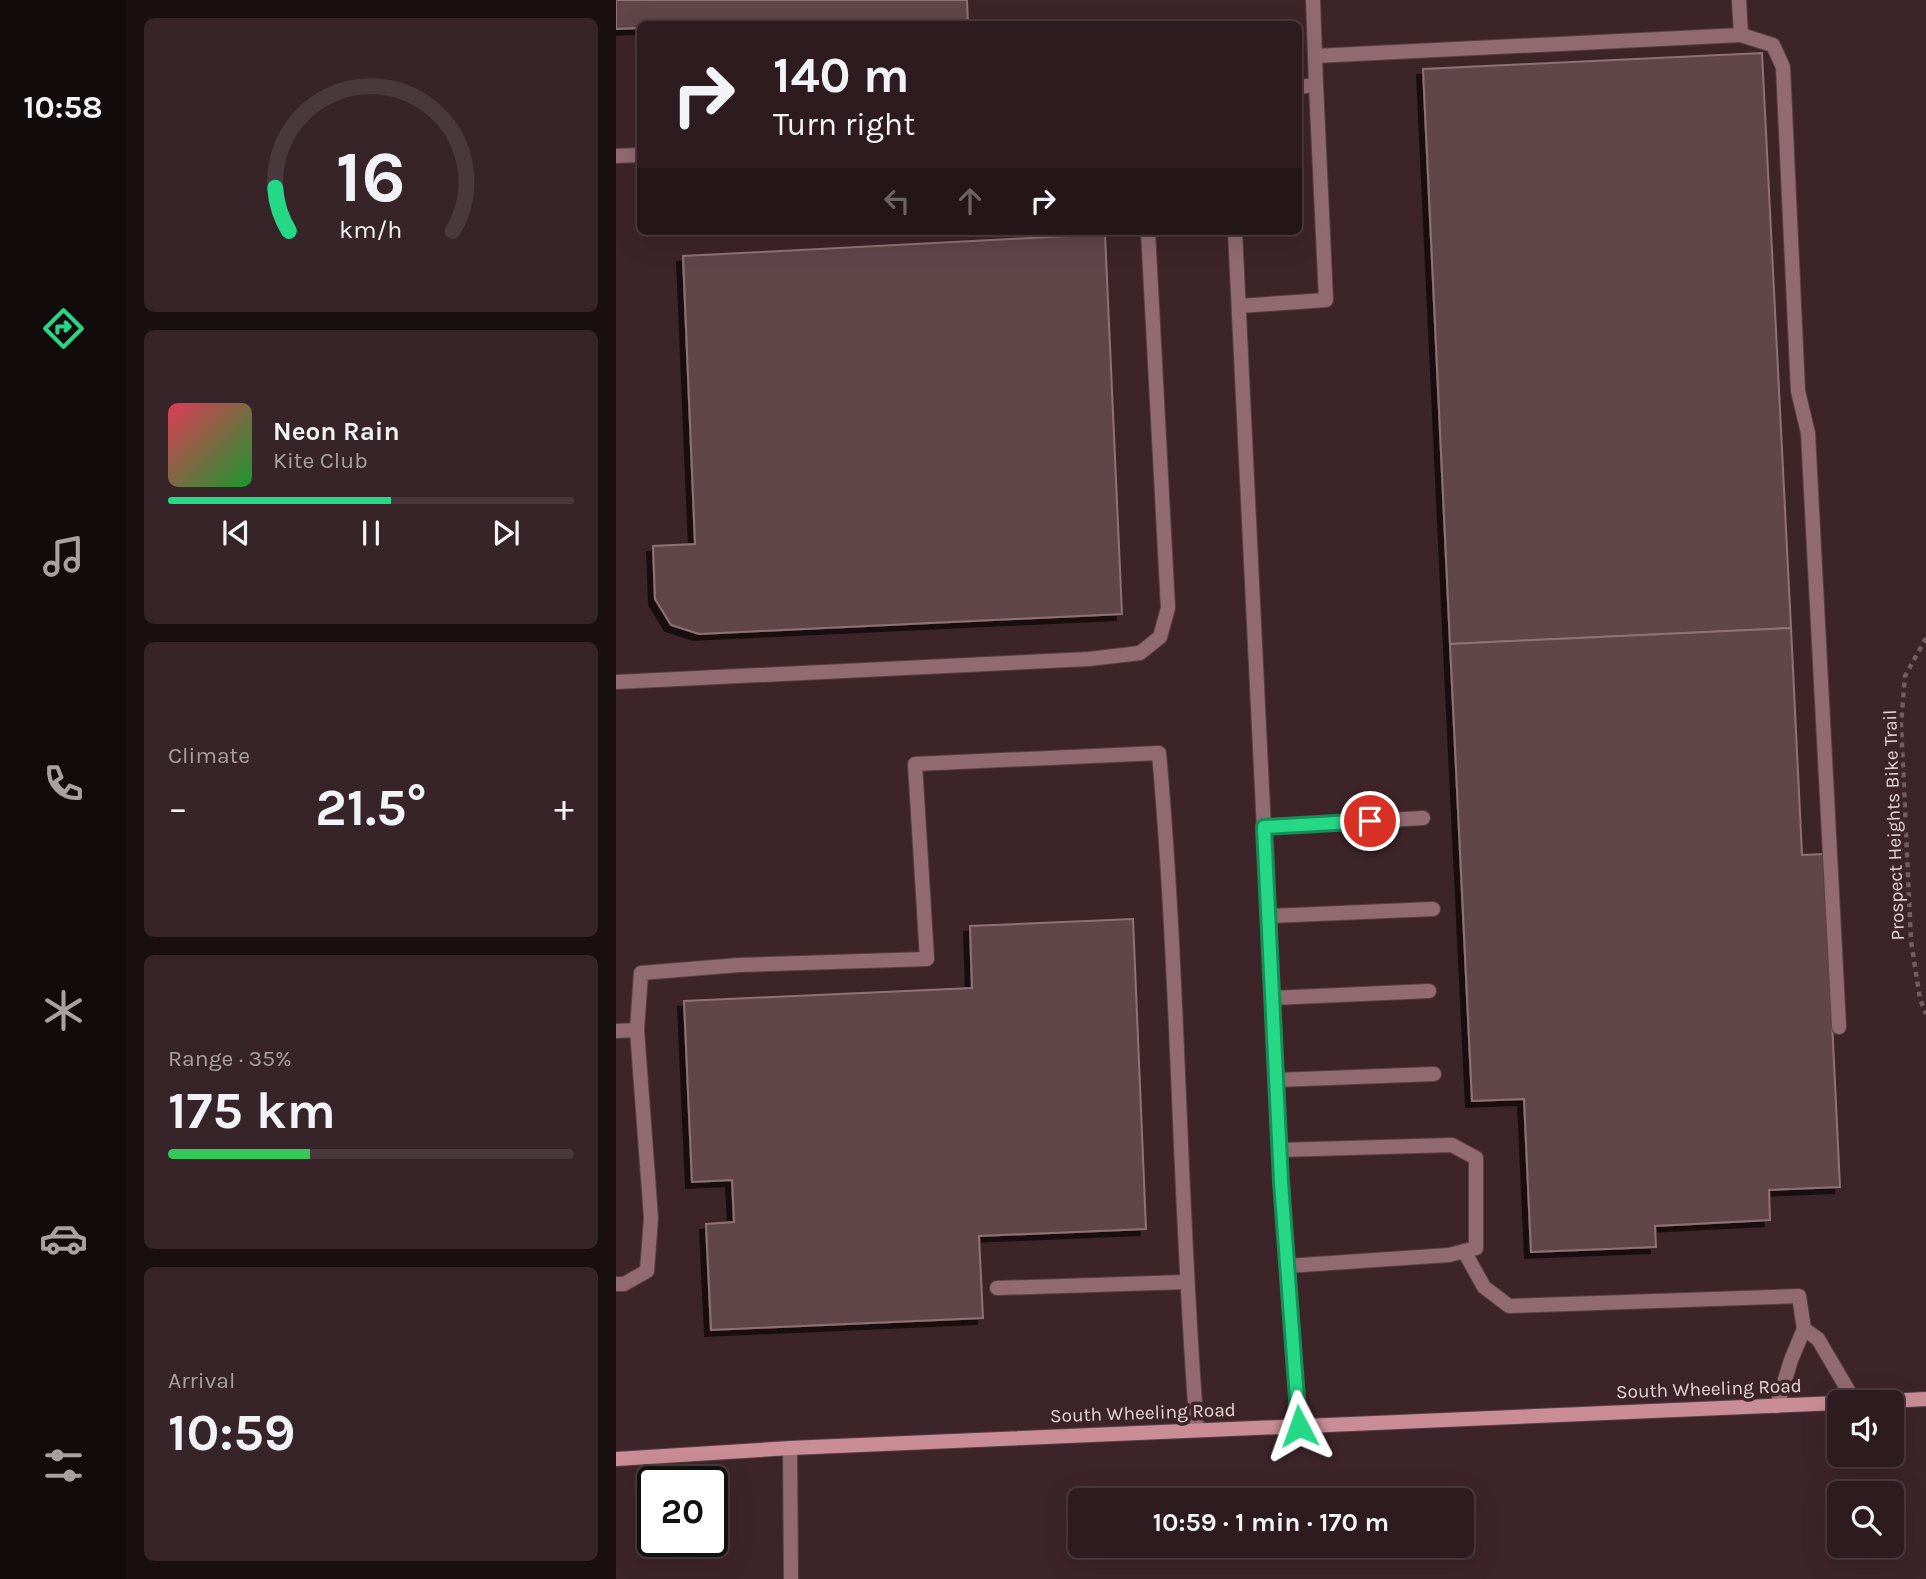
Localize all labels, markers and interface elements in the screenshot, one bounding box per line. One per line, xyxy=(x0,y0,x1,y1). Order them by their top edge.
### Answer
text: 140 m xyxy=(773,47,910,104)
icon: right xyxy=(658,49,749,140)
text: 10:58 xyxy=(23,89,103,126)
text: Turn right xyxy=(773,106,915,143)
text: 16 xyxy=(336,134,406,219)
icon: left xyxy=(878,182,916,220)
icon: ahead xyxy=(951,182,989,220)
icon: right xyxy=(1024,182,1062,220)
text: km/h xyxy=(339,215,403,244)
icon: directions xyxy=(39,304,88,353)
text: Neon Rain xyxy=(273,416,400,447)
text: Kite Club xyxy=(273,447,368,474)
icon: previous xyxy=(217,514,255,552)
icon: pause xyxy=(352,514,390,552)
icon: next xyxy=(487,514,525,552)
icon: music xyxy=(39,532,88,581)
street label: Prospect Heights Bike Trail xyxy=(1879,709,1909,941)
text: Climate xyxy=(168,742,250,769)
icon: phone xyxy=(39,759,88,808)
text: 21.5° xyxy=(315,777,427,838)
text: − xyxy=(168,786,188,831)
text: + xyxy=(554,786,574,831)
pin xyxy=(1340,791,1400,851)
icon: arrive xyxy=(1351,802,1389,840)
icon: climate xyxy=(39,986,88,1035)
text: Range · 35% xyxy=(168,1045,292,1072)
text: 175 km xyxy=(168,1080,336,1141)
icon: car xyxy=(39,1214,88,1263)
text: Arrival xyxy=(168,1367,235,1394)
street label: South Wheeling Road xyxy=(1616,1375,1802,1403)
position arrow xyxy=(1262,1389,1336,1463)
map controls xyxy=(1827,1390,1904,1558)
button: sound xyxy=(1827,1390,1904,1467)
street label: South Wheeling Road xyxy=(1050,1399,1236,1427)
text: 10:59 xyxy=(168,1402,295,1463)
icon: filters xyxy=(39,1441,88,1490)
speed limit sign: 20 xyxy=(637,1466,728,1557)
button: search xyxy=(1827,1481,1904,1558)
text: 10:59 · 1 min · 170 m xyxy=(1153,1507,1389,1538)

